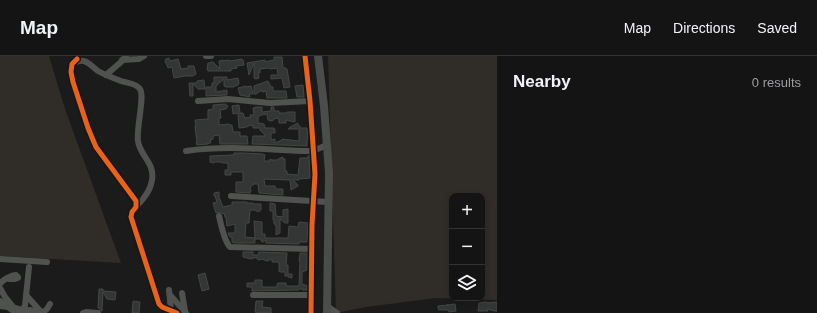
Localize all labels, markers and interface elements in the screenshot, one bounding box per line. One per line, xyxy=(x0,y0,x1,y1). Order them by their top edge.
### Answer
text: Map xyxy=(20,17,58,38)
text: Map xyxy=(624,20,651,36)
text: Directions xyxy=(673,20,735,36)
text: Saved xyxy=(757,20,797,36)
text: Nearby xyxy=(513,72,571,91)
text: 0 results xyxy=(752,75,801,90)
map controls xyxy=(449,193,485,301)
button: + xyxy=(449,193,485,229)
button: − xyxy=(449,229,485,265)
button: layers xyxy=(449,265,485,301)

